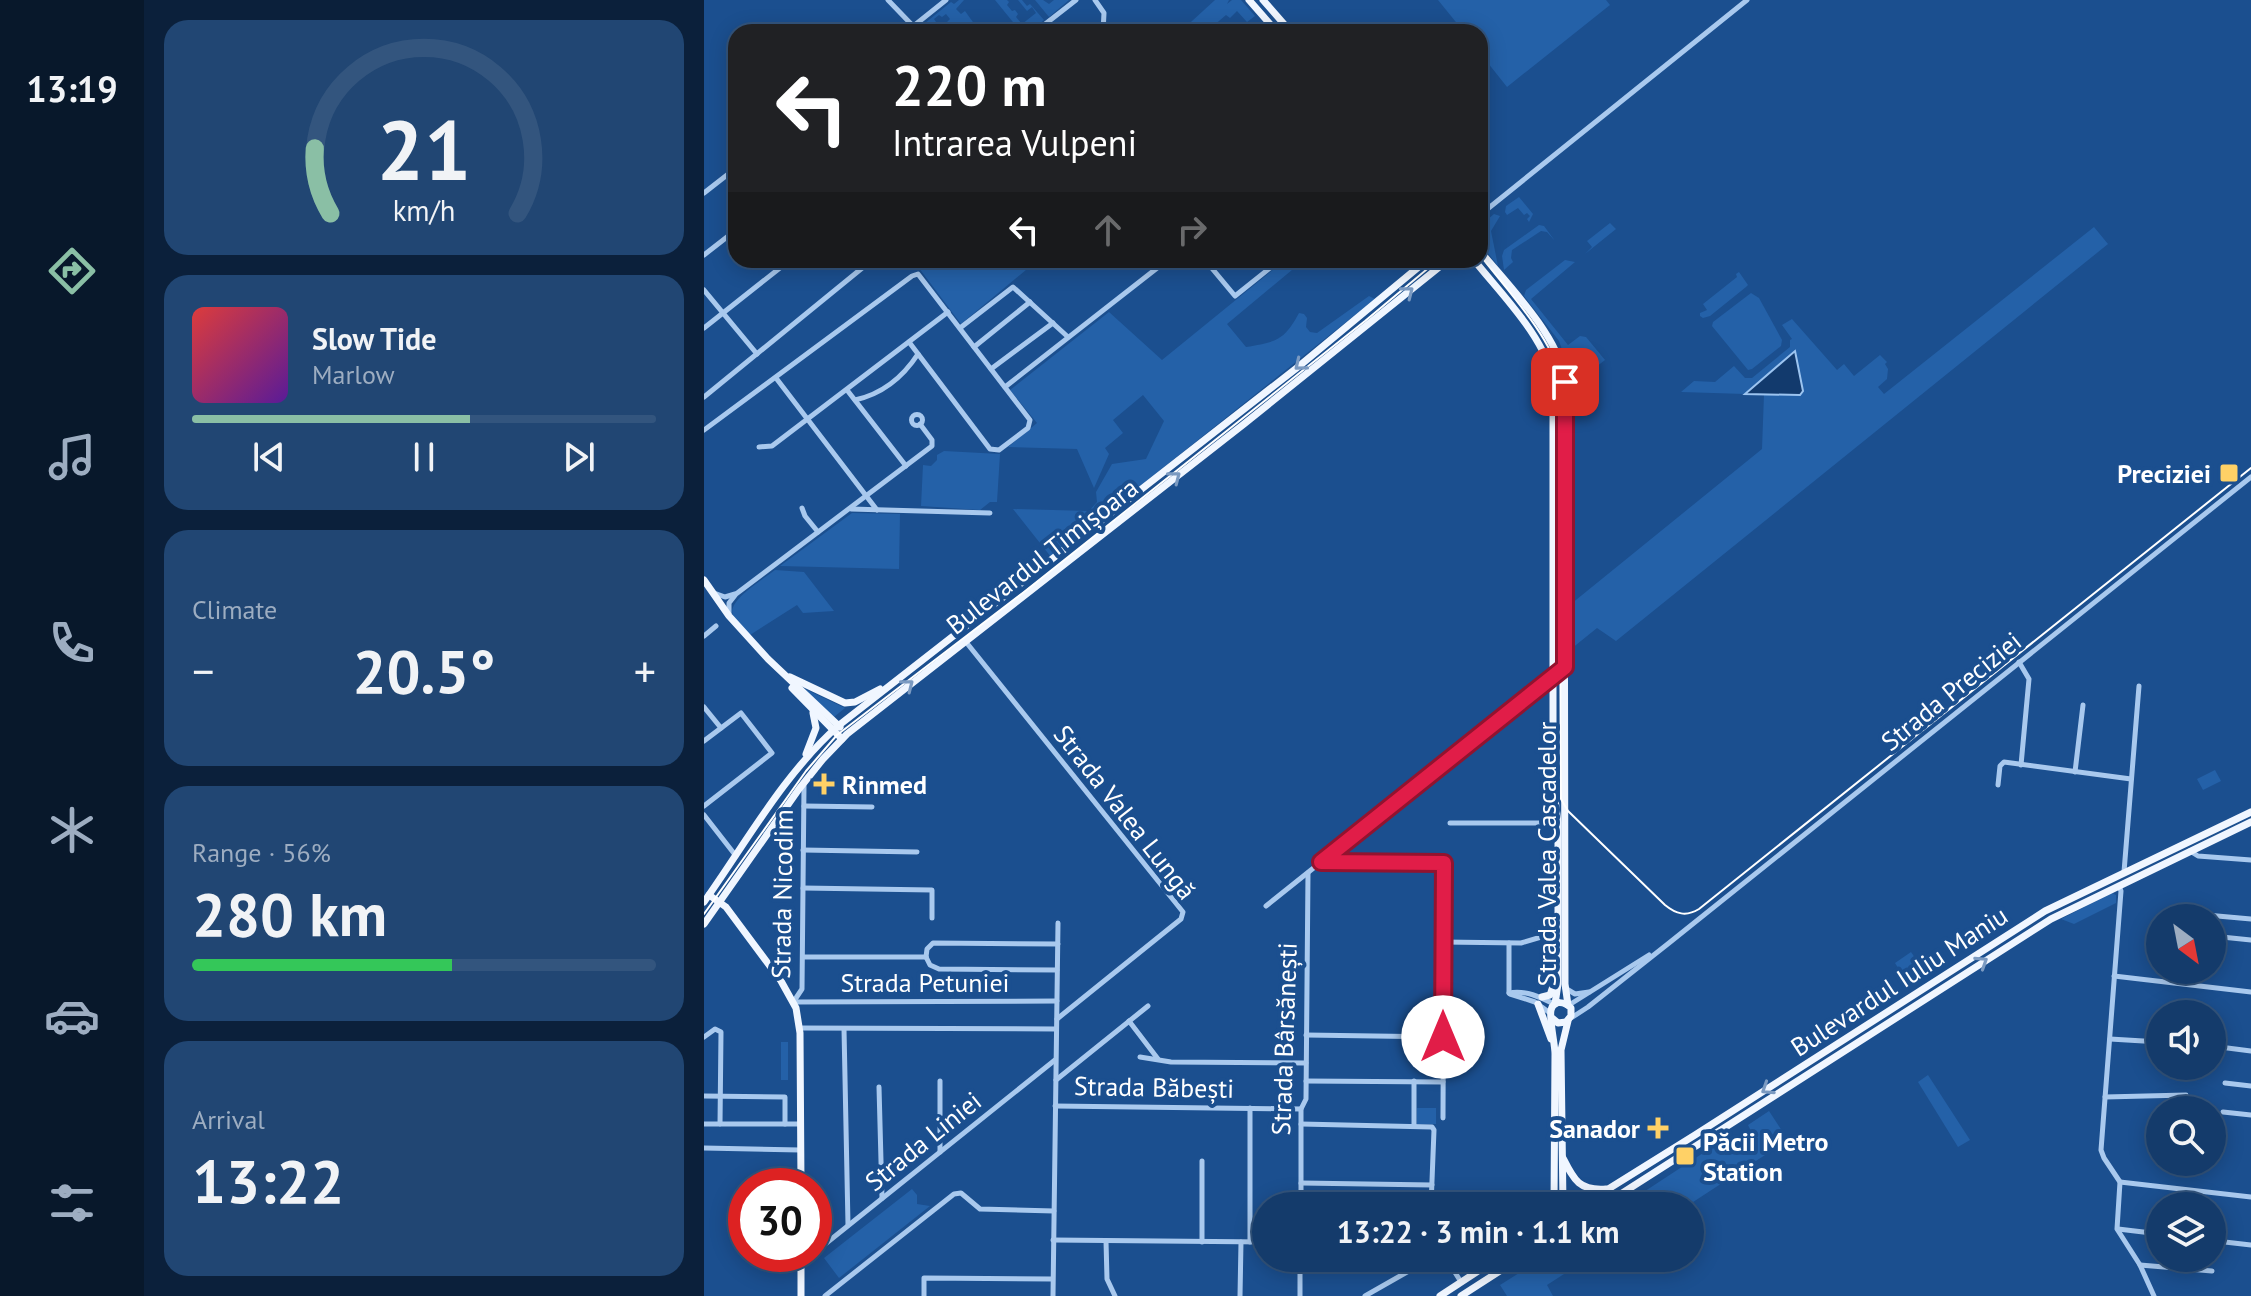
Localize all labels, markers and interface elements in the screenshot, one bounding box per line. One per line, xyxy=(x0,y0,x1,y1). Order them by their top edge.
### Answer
text: 220 m xyxy=(892,49,1047,121)
icon: left xyxy=(760,56,864,160)
text: 13:19 xyxy=(26,65,118,112)
text: 21 xyxy=(377,94,471,202)
text: Intrarea Vulpeni xyxy=(892,119,1137,166)
text: km/h xyxy=(393,192,455,229)
icon: left xyxy=(1002,208,1046,252)
icon: ahead xyxy=(1086,208,1130,252)
icon: right xyxy=(1170,208,1214,252)
icon: directions xyxy=(44,243,100,299)
one-way arrow xyxy=(1399,287,1413,302)
text: Slow Tide xyxy=(312,319,437,358)
pin xyxy=(1531,348,1599,416)
one-way arrow xyxy=(1295,355,1309,370)
text: Marlow xyxy=(312,358,395,391)
icon: arrive xyxy=(1543,360,1587,404)
icon: music xyxy=(44,429,100,485)
icon: previous xyxy=(247,435,291,479)
icon: pause xyxy=(402,435,446,479)
icon: next xyxy=(557,435,601,479)
place label: Preciziei xyxy=(2117,457,2211,490)
marker: Preciziei xyxy=(2218,462,2240,484)
street label: Bulevardul Timișoara xyxy=(939,471,1145,641)
one-way arrow xyxy=(1166,472,1180,487)
text: Climate xyxy=(192,593,277,626)
icon: phone xyxy=(44,615,100,671)
street label: Strada Preciziei xyxy=(1874,624,2028,758)
text: 20.5° xyxy=(352,632,496,710)
text: − xyxy=(192,642,214,699)
text: + xyxy=(634,642,656,699)
one-way arrow xyxy=(900,681,914,695)
street label: Strada Valea Lungă xyxy=(1047,718,1203,906)
street label: Strada Valea Cascadelor xyxy=(1530,721,1563,986)
place label: Rinmed xyxy=(842,768,927,801)
marker: Rinmed xyxy=(813,773,835,795)
icon: climate xyxy=(44,802,100,858)
street label: Strada Nicodim xyxy=(764,809,800,979)
text: Range · 56% xyxy=(192,836,331,869)
text: 280 km xyxy=(192,875,387,953)
street label: Bulevardul Iuliu Maniu xyxy=(1784,899,2014,1063)
north arrow xyxy=(2146,904,2226,984)
map controls xyxy=(2146,904,2226,1272)
street label: Strada Bârsănești xyxy=(1264,942,1304,1136)
one-way arrow xyxy=(1973,957,1987,972)
street label: Strada Petuniei xyxy=(840,966,1010,999)
icon: car xyxy=(44,988,100,1044)
position arrow xyxy=(1401,995,1485,1079)
button: sound xyxy=(2146,1000,2226,1080)
street label: Strada Băbești xyxy=(1074,1069,1234,1105)
one-way arrow xyxy=(1761,1079,1776,1094)
street label: Strada Liniei xyxy=(858,1084,988,1198)
button: search xyxy=(2146,1096,2226,1176)
text: Arrival xyxy=(192,1103,265,1136)
place label: Sanador xyxy=(1549,1112,1641,1145)
marker: Sanador xyxy=(1647,1117,1669,1139)
place label: Păcii Metro Station xyxy=(1703,1125,1829,1188)
text: 13:22 xyxy=(192,1142,344,1220)
marker: Păcii Metro Station xyxy=(1674,1145,1696,1167)
speed limit sign: 30 xyxy=(728,1168,832,1272)
icon: filters xyxy=(44,1175,100,1231)
button: layers xyxy=(2146,1192,2226,1272)
text: 13:22 · 3 min · 1.1 km xyxy=(1337,1212,1619,1251)

